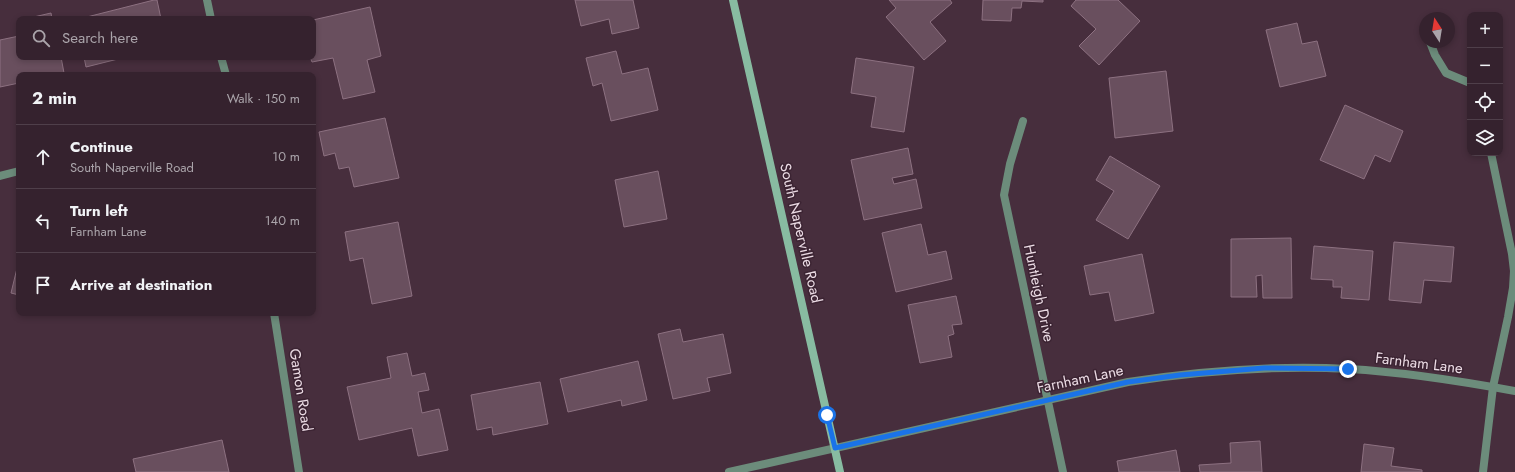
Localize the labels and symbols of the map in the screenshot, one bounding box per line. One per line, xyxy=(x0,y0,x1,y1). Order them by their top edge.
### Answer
north arrow xyxy=(1419,12,1455,48)
street label: South Naperville Road xyxy=(774,161,828,305)
street label: Huntleigh Drive xyxy=(1018,242,1060,344)
street label: Gamon Road xyxy=(284,347,318,433)
street label: Farnham Lane xyxy=(1374,347,1464,379)
street label: Farnham Lane xyxy=(1035,359,1126,399)
route end xyxy=(1339,360,1357,378)
route start xyxy=(818,406,836,424)

